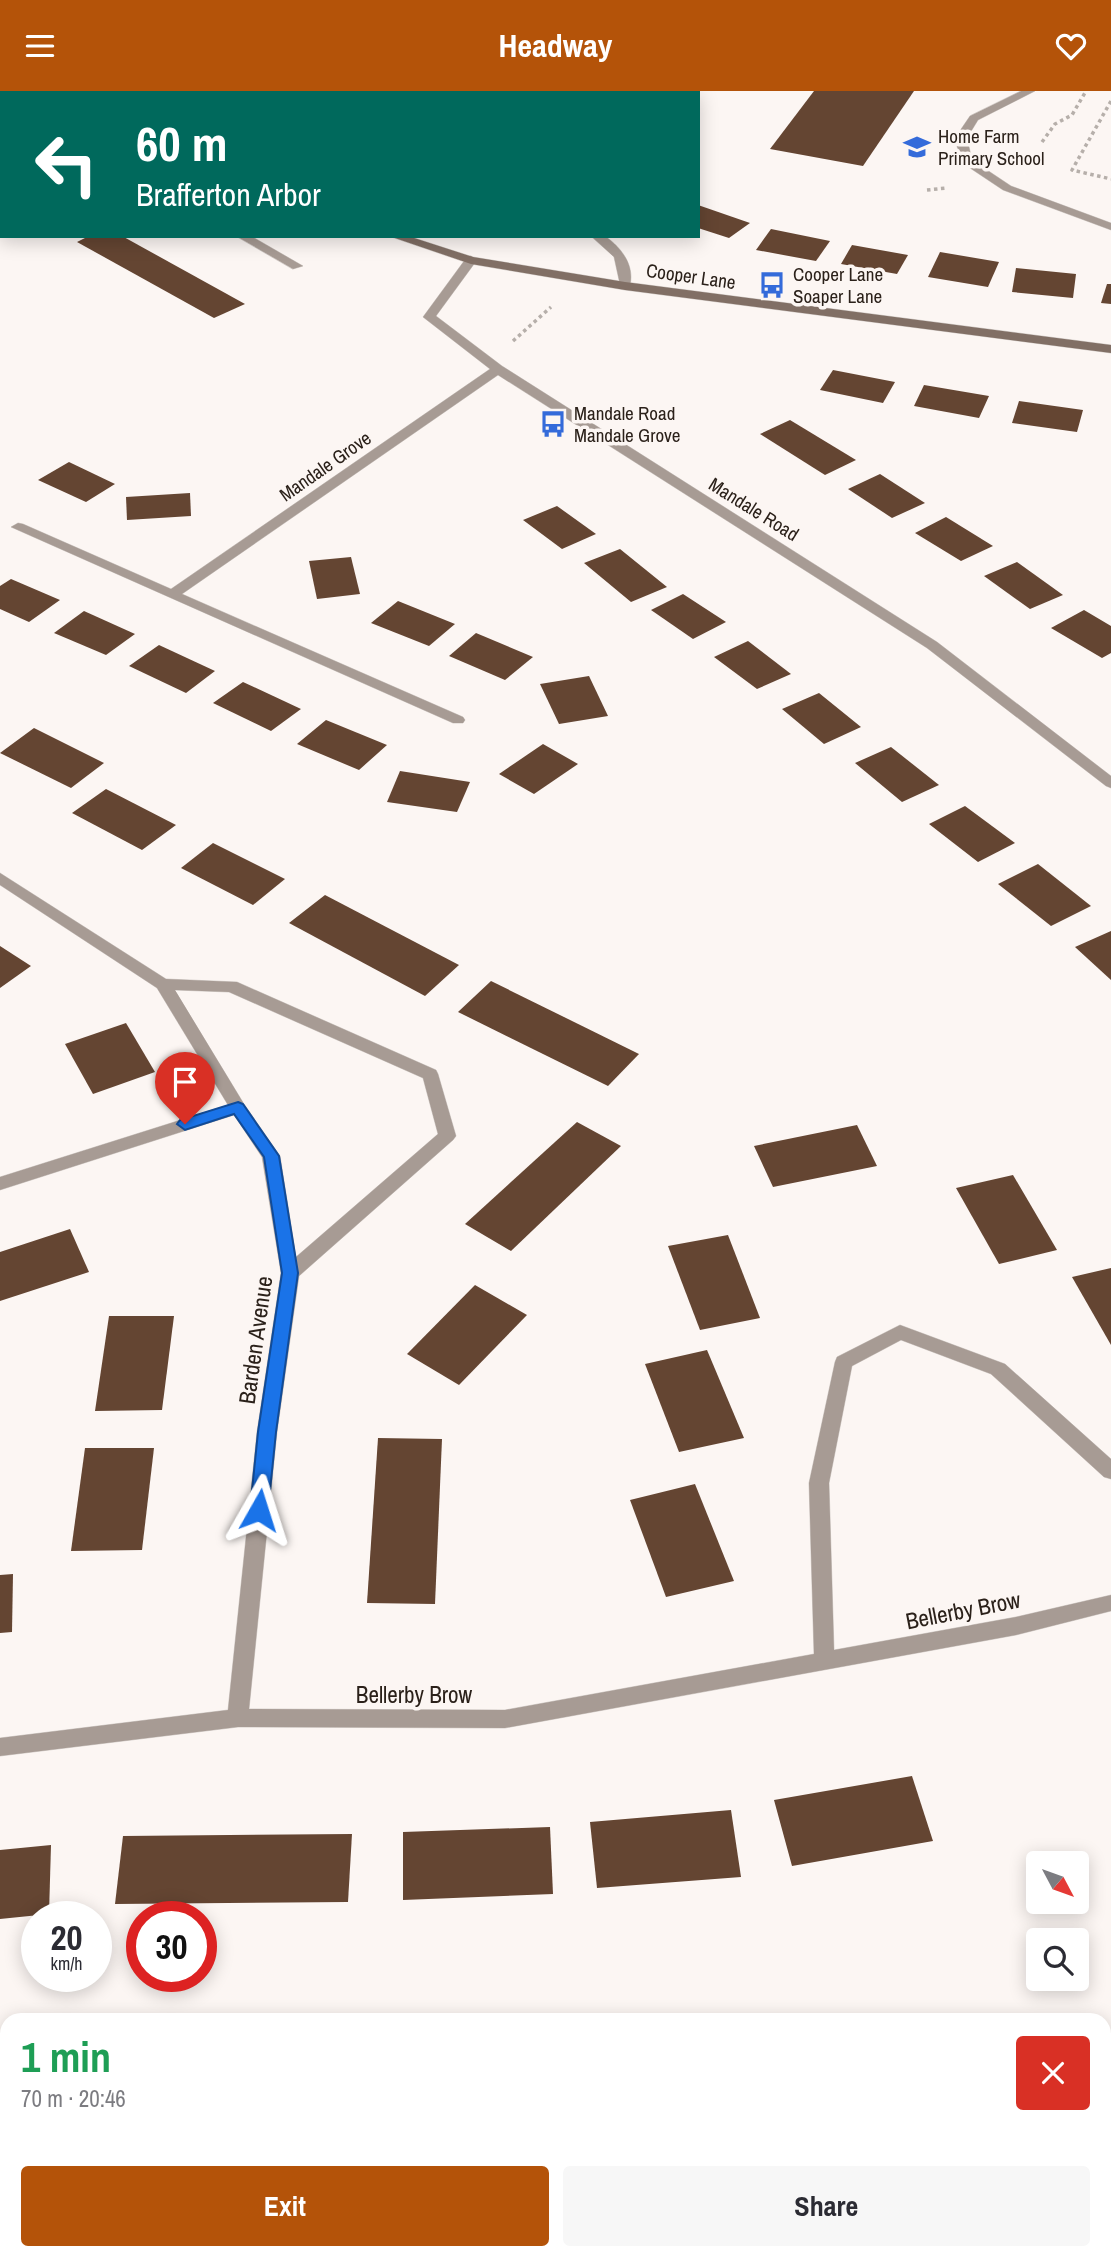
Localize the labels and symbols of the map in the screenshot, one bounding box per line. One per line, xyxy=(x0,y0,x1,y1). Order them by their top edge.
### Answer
place label: Home Farm Primary School xyxy=(938,123,1045,171)
school or university icon: Home Farm Primary School xyxy=(902,132,932,162)
street label: Cooper Lane xyxy=(645,257,737,295)
place label: Cooper Lane Soaper Lane xyxy=(793,261,883,309)
bus stop icon: Cooper Lane Soaper Lane xyxy=(757,270,787,300)
place label: Mandale Road Mandale Grove xyxy=(574,400,681,448)
bus stop icon: Mandale Road Mandale Grove xyxy=(538,409,568,439)
street label: Mandale Grove xyxy=(274,425,376,507)
street label: Mandale Road xyxy=(704,471,804,547)
pin xyxy=(155,1052,215,1124)
street label: Barden Avenue xyxy=(231,1274,279,1406)
position arrow xyxy=(222,1473,296,1547)
street label: Bellerby Brow xyxy=(903,1584,1023,1636)
street label: Bellerby Brow xyxy=(356,1679,473,1710)
north arrow xyxy=(1026,1851,1088,1915)
speed limit sign: 30 xyxy=(126,1901,217,1992)

